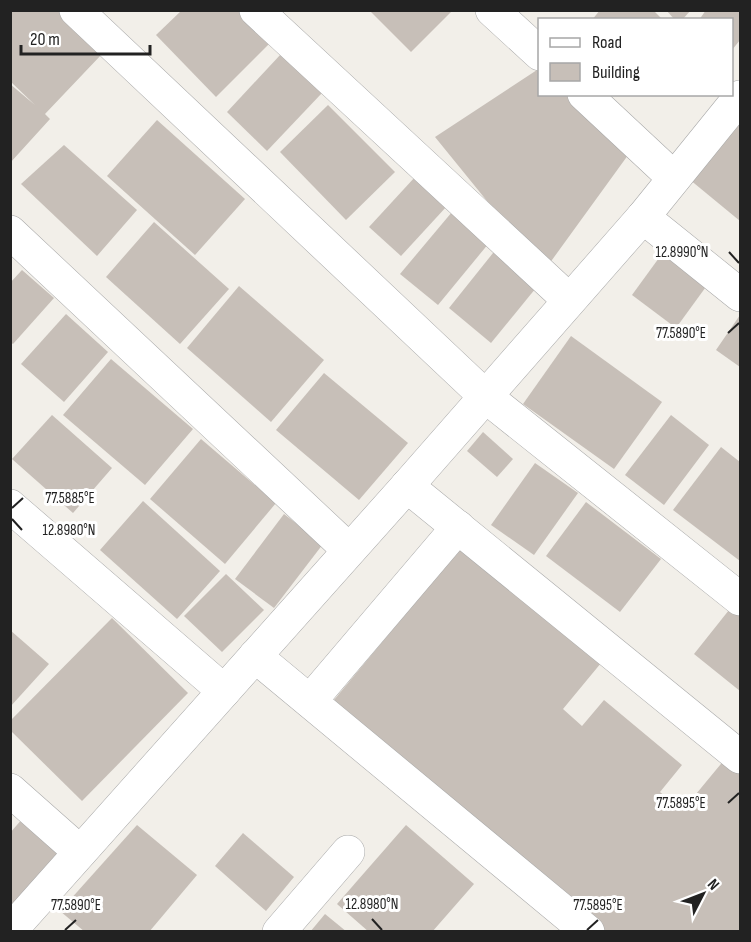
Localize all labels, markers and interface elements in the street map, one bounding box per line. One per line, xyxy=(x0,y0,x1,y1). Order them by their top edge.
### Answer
scale bar xyxy=(21,18,150,56)
legend xyxy=(538,18,733,96)
text: 20 m xyxy=(30,29,60,50)
text: Road xyxy=(592,32,622,53)
text: Building xyxy=(592,62,640,83)
text: 12.8990°N xyxy=(655,243,709,262)
text: 77.5890°E xyxy=(656,324,706,343)
text: 77.5885°E xyxy=(45,489,95,508)
text: 12.8980°N xyxy=(43,521,95,540)
text: 77.5895°E xyxy=(656,794,706,813)
north arrow xyxy=(673,864,733,924)
text: N xyxy=(703,875,723,894)
text: 12.8980°N xyxy=(346,895,398,914)
text: 77.5890°E xyxy=(51,896,101,915)
text: 77.5895°E xyxy=(573,896,623,915)

